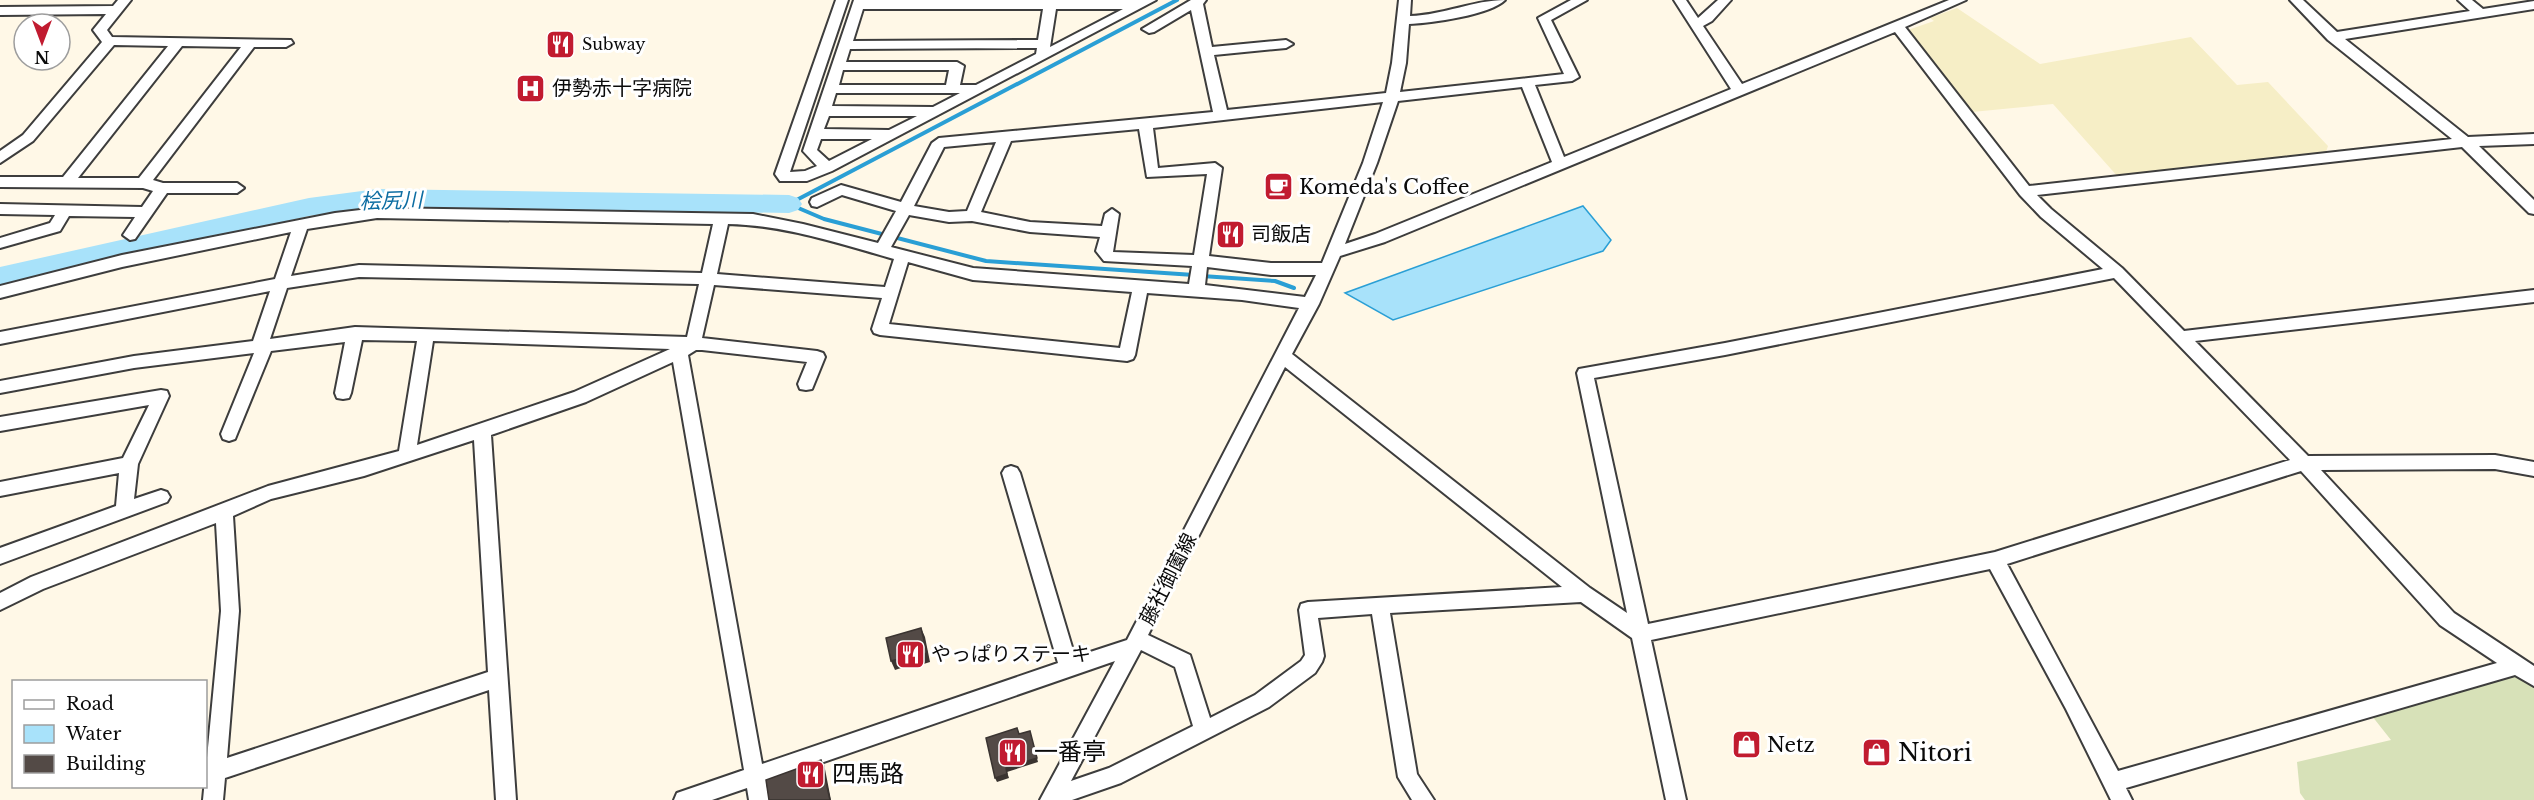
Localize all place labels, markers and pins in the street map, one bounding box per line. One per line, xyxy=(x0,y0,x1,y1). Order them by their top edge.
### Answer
restaurant icon: Subway xyxy=(545,28,577,60)
place label: Subway xyxy=(582,34,646,54)
hospital icon: 伊勢赤十字病院 xyxy=(515,72,547,104)
place label: 伊勢赤十字病院 xyxy=(552,76,692,100)
cafe icon: Komeda's Coffee xyxy=(1262,171,1294,203)
place label: Komeda's Coffee xyxy=(1299,175,1469,199)
restaurant icon: 司飯店 xyxy=(1214,218,1246,250)
place label: 司飯店 xyxy=(1251,222,1311,246)
restaurant icon: やっぱりステーキ xyxy=(894,638,926,670)
place label: やっぱりステーキ xyxy=(931,642,1091,666)
shop icon: Netz xyxy=(1730,729,1762,761)
place label: Netz xyxy=(1767,733,1815,757)
restaurant icon: 一番亭 xyxy=(997,736,1029,768)
place label: 一番亭 xyxy=(1034,737,1106,766)
shop icon: Nitori xyxy=(1861,737,1893,769)
place label: Nitori xyxy=(1898,738,1972,767)
restaurant icon: 四馬路 xyxy=(795,758,827,790)
place label: 四馬路 xyxy=(832,759,904,788)

